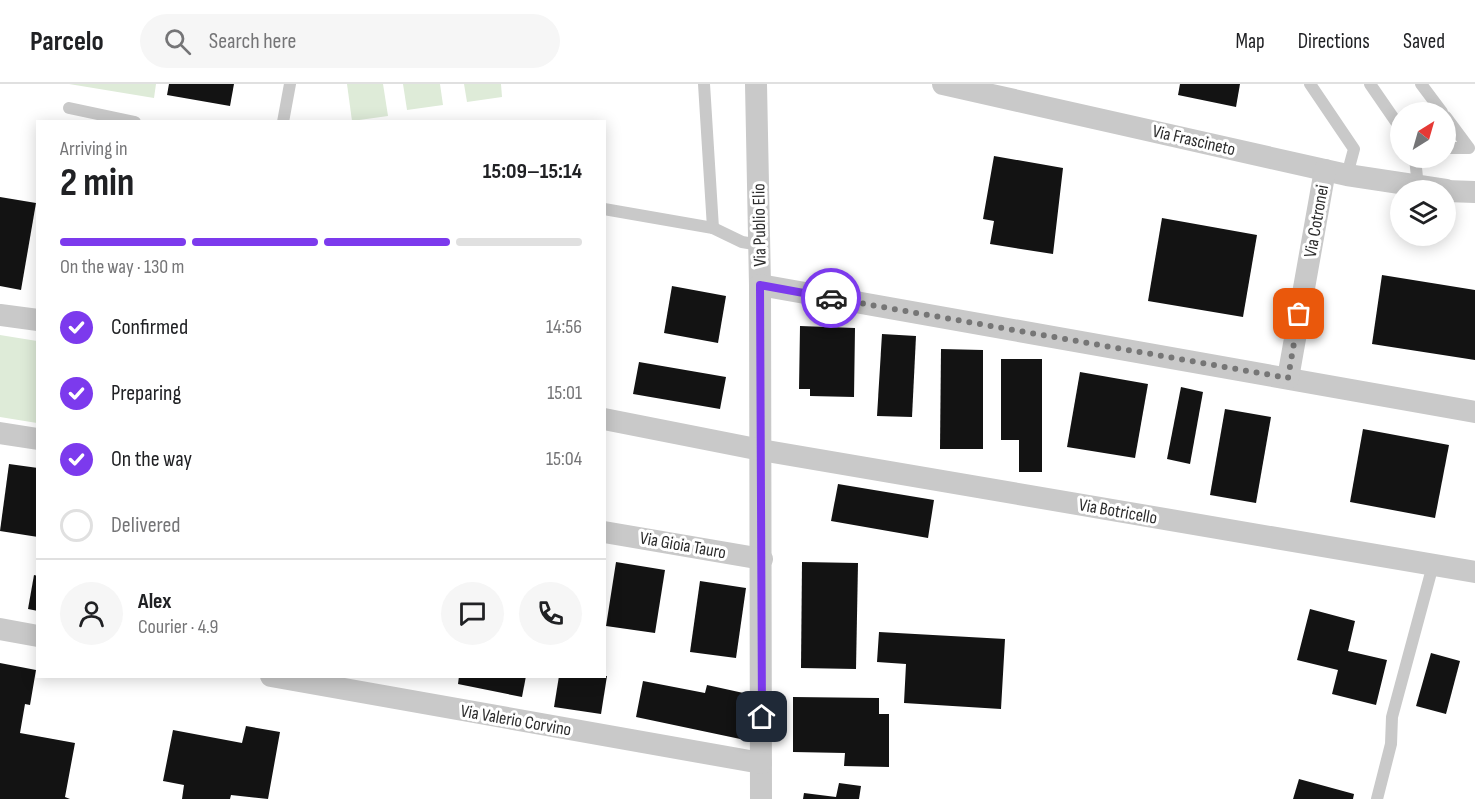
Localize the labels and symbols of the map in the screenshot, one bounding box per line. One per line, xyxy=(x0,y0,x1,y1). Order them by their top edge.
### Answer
north arrow xyxy=(1390,102,1456,168)
street label: Via Frascineto xyxy=(1150,121,1237,160)
street label: Via Publio Elio xyxy=(748,183,771,267)
street label: Via Cotronei xyxy=(1300,183,1333,259)
courier xyxy=(801,268,861,328)
pin xyxy=(1273,288,1324,339)
street label: Via Botricello xyxy=(1077,494,1159,529)
street label: Via Gioia Tauro xyxy=(638,528,728,563)
pin xyxy=(736,691,787,742)
street label: Via Valerio Corvino xyxy=(459,700,573,741)

